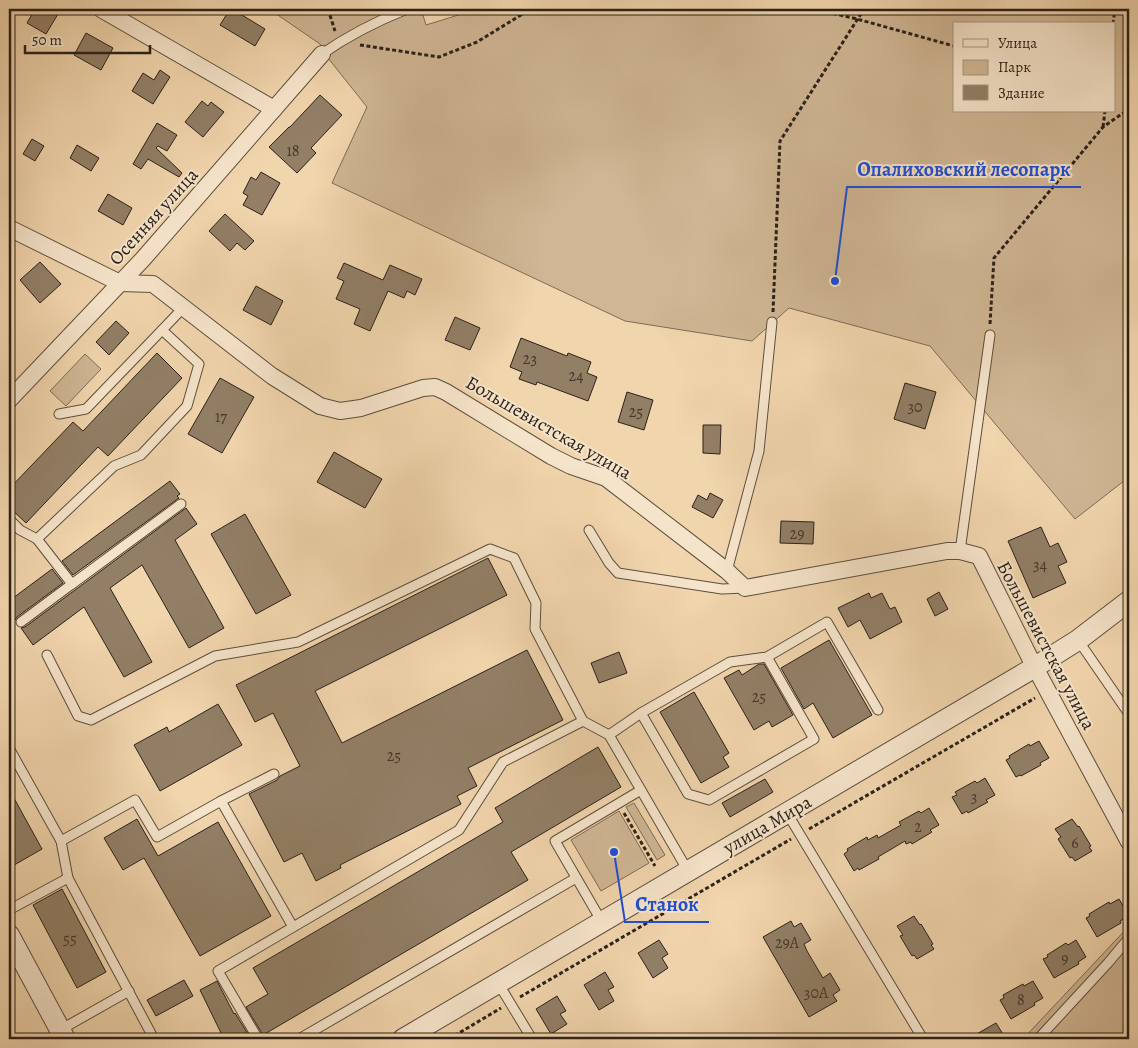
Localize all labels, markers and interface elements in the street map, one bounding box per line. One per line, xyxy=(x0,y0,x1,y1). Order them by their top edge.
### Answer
scale bar xyxy=(25,22,150,54)
legend xyxy=(953,22,1116,112)
text: 50 m xyxy=(32,30,62,50)
text: Улица xyxy=(998,33,1037,53)
text: Парк xyxy=(998,57,1031,77)
text: Здание xyxy=(998,83,1045,103)
house number: 18 xyxy=(286,140,300,162)
callout: Опалиховский лесопарк xyxy=(847,152,1081,187)
text: Опалиховский лесопарк xyxy=(857,156,1071,183)
street label: Осенняя улица xyxy=(103,162,205,271)
house number: 23 xyxy=(523,348,537,370)
house number: 24 xyxy=(569,365,583,387)
street label: Большевистская улица xyxy=(461,370,636,486)
house number: 30 xyxy=(907,396,923,418)
house number: 25 xyxy=(629,401,643,423)
house number: 17 xyxy=(215,406,227,428)
house number: 29 xyxy=(790,523,804,545)
house number: 34 xyxy=(1033,554,1047,576)
street label: Большевистская улица xyxy=(991,557,1102,735)
house number: 25 xyxy=(752,686,766,708)
house number: 25 xyxy=(387,745,401,767)
house number: 3 xyxy=(971,786,977,808)
street label: улица Мира xyxy=(718,789,817,861)
house number: 2 xyxy=(914,816,922,838)
house number: 6 xyxy=(1071,832,1079,854)
callout: Станок xyxy=(625,887,709,922)
text: Станок xyxy=(635,891,699,918)
house number: 55 xyxy=(63,928,77,950)
house number: 29А xyxy=(775,932,800,954)
house number: 9 xyxy=(1061,948,1069,970)
house number: 30А xyxy=(804,982,829,1004)
house number: 8 xyxy=(1017,989,1025,1011)

